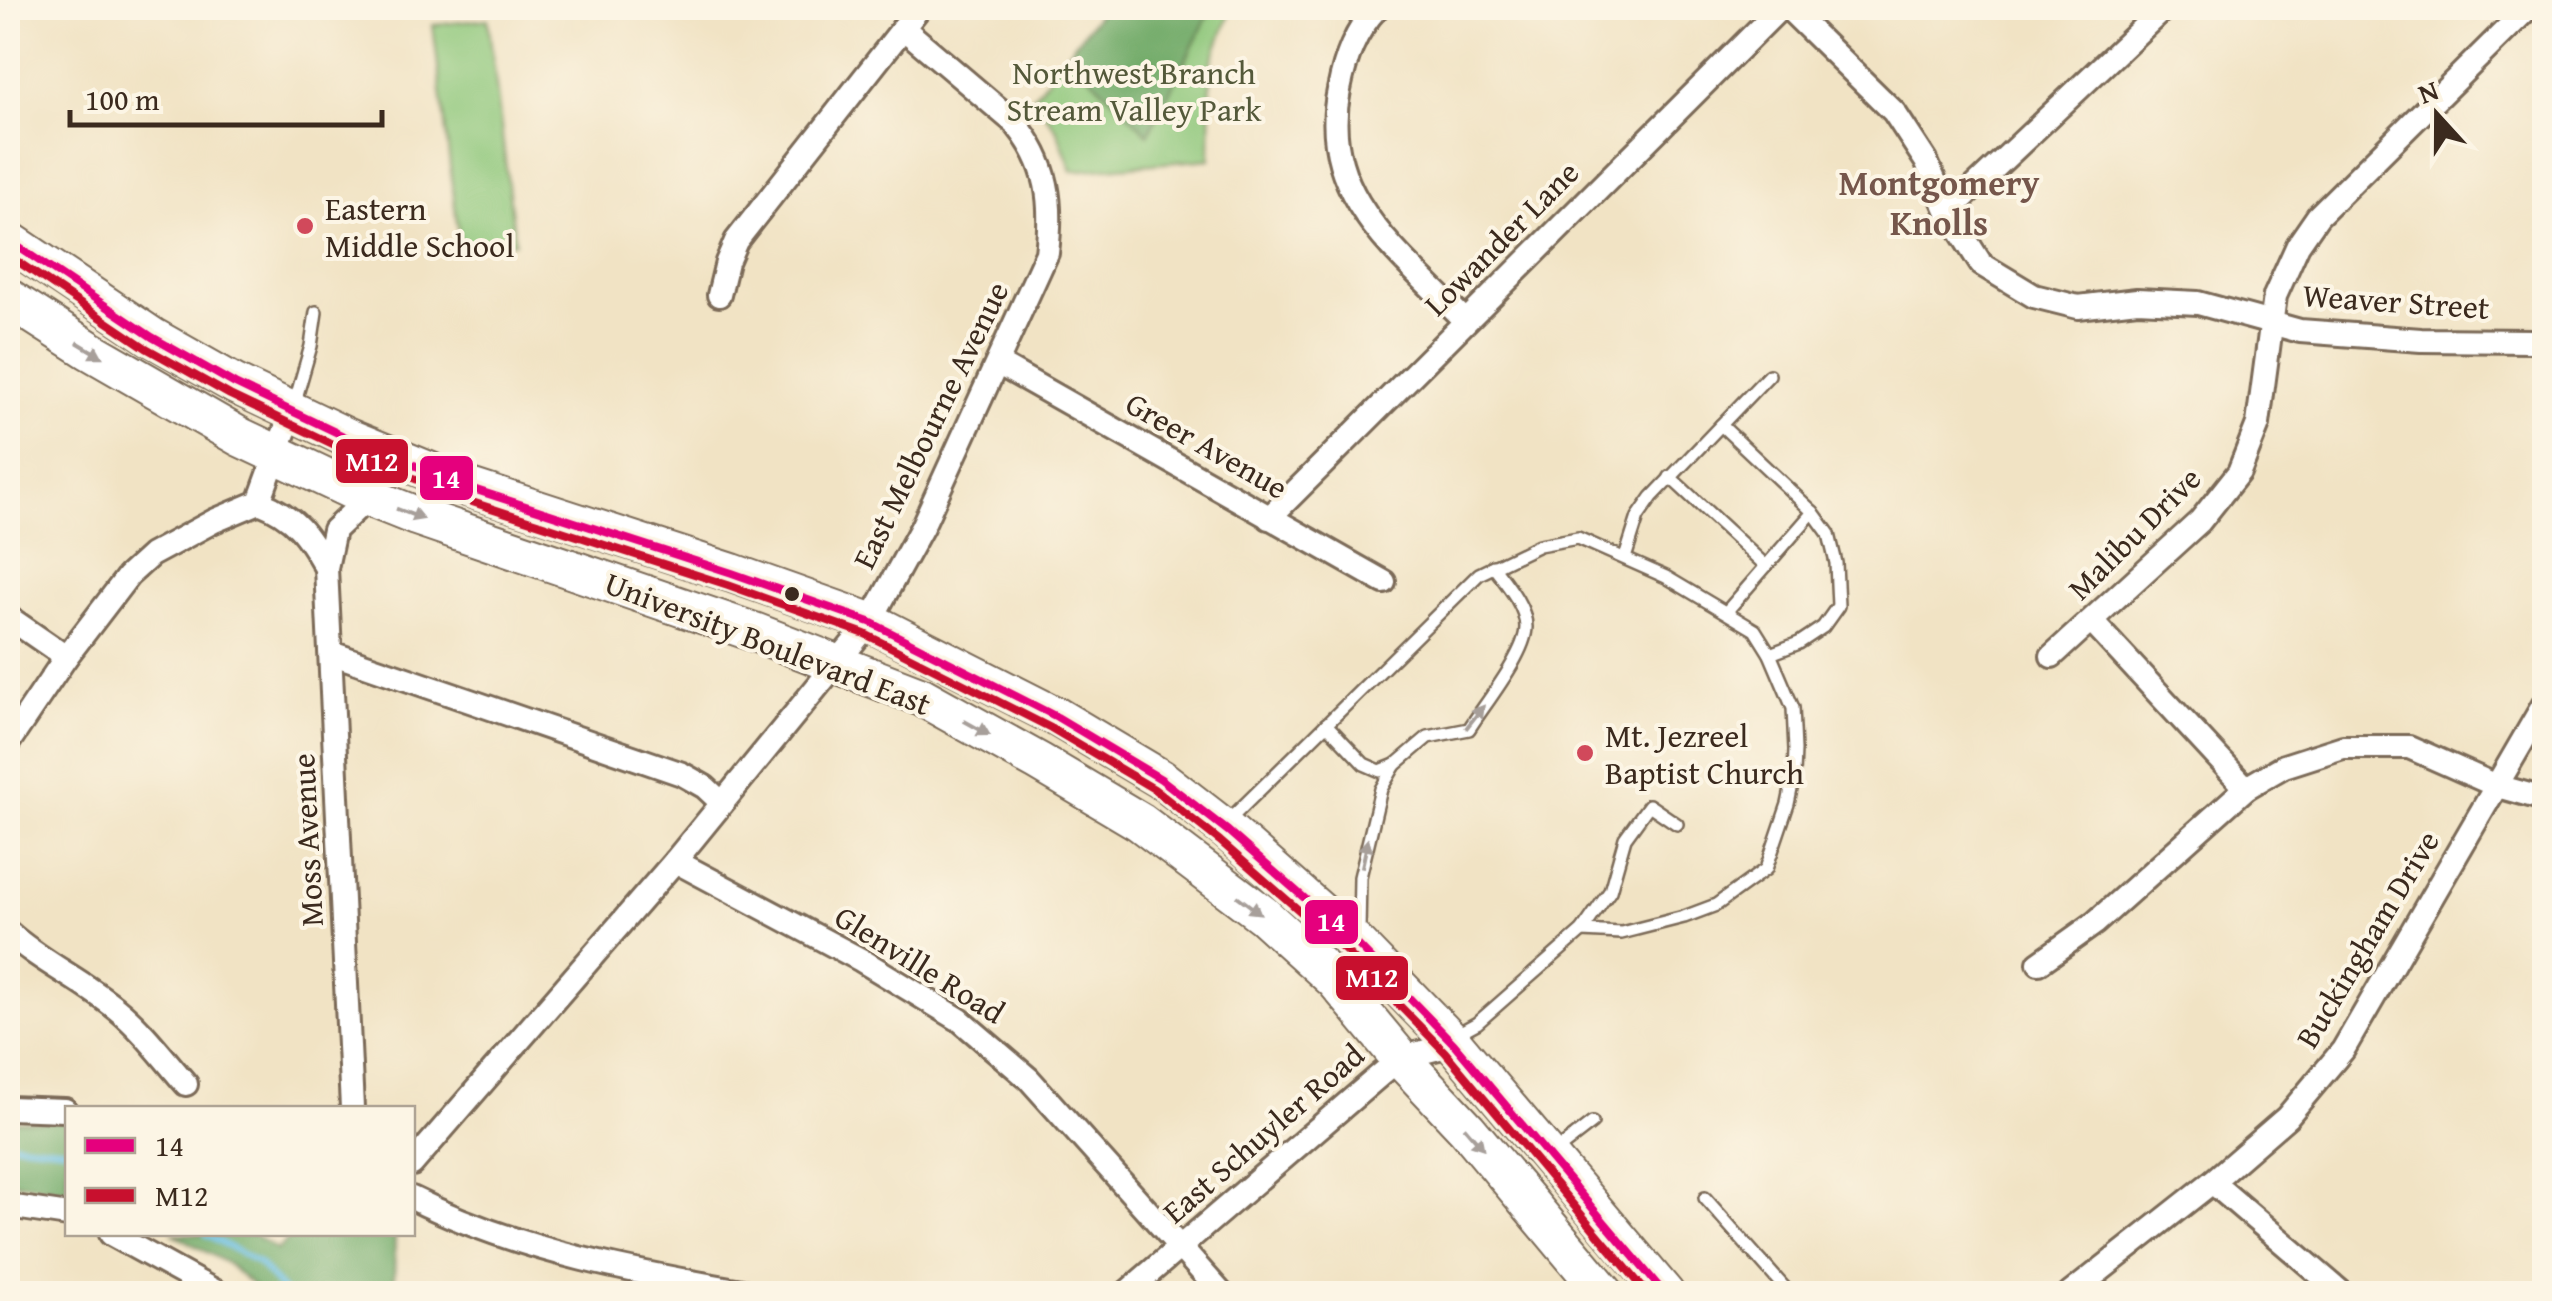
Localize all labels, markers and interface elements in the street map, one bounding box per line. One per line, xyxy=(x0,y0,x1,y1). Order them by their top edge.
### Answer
park label: Northwest Branch Stream Valley Park xyxy=(1007,49,1262,133)
scale bar xyxy=(70,65,382,127)
north arrow xyxy=(2387,65,2487,165)
text: N xyxy=(2412,69,2444,114)
text: 100 m xyxy=(85,77,160,121)
street label: Lowander Lane xyxy=(1413,150,1589,326)
district label: Montgomery Knolls xyxy=(1839,157,2040,248)
place label: Eastern Middle School xyxy=(325,185,514,269)
marker: Eastern Middle School xyxy=(294,215,316,237)
street label: Weaver Street xyxy=(2301,271,2491,331)
street label: East Melbourne Avenue xyxy=(840,273,1020,577)
one-way arrow xyxy=(76,341,104,358)
street label: Greer Avenue xyxy=(1117,380,1297,510)
line badge: M12 xyxy=(334,437,410,485)
text: M12 xyxy=(345,440,399,481)
line badge: 14 xyxy=(418,454,475,502)
street label: Malibu Drive xyxy=(2057,456,2211,610)
text: 14 xyxy=(431,457,461,498)
one-way arrow xyxy=(395,506,425,522)
street label: University Boulevard East xyxy=(598,559,938,727)
unlabelled marker xyxy=(782,584,802,604)
one-way arrow xyxy=(1464,704,1485,730)
place label: Mt. Jezreel Baptist Church xyxy=(1605,712,1804,796)
one-way arrow xyxy=(963,719,992,736)
marker: Mt. Jezreel Baptist Church xyxy=(1574,742,1596,764)
street label: Moss Avenue xyxy=(279,752,335,928)
street label: Buckingham Drive xyxy=(2283,821,2451,1057)
one-way arrow xyxy=(1358,837,1374,868)
street label: Glenville Road xyxy=(826,893,1014,1035)
one-way arrow xyxy=(1236,894,1262,914)
line badge: 14 xyxy=(1303,898,1360,946)
text: 14 xyxy=(1316,900,1346,941)
line badge: M12 xyxy=(1334,954,1410,1002)
text: M12 xyxy=(1345,956,1399,997)
street label: East Schuyler Road xyxy=(1152,1032,1374,1234)
legend xyxy=(65,1106,415,1236)
text: 14 xyxy=(155,1123,184,1167)
one-way arrow xyxy=(1463,1126,1485,1151)
text: M12 xyxy=(155,1173,208,1217)

